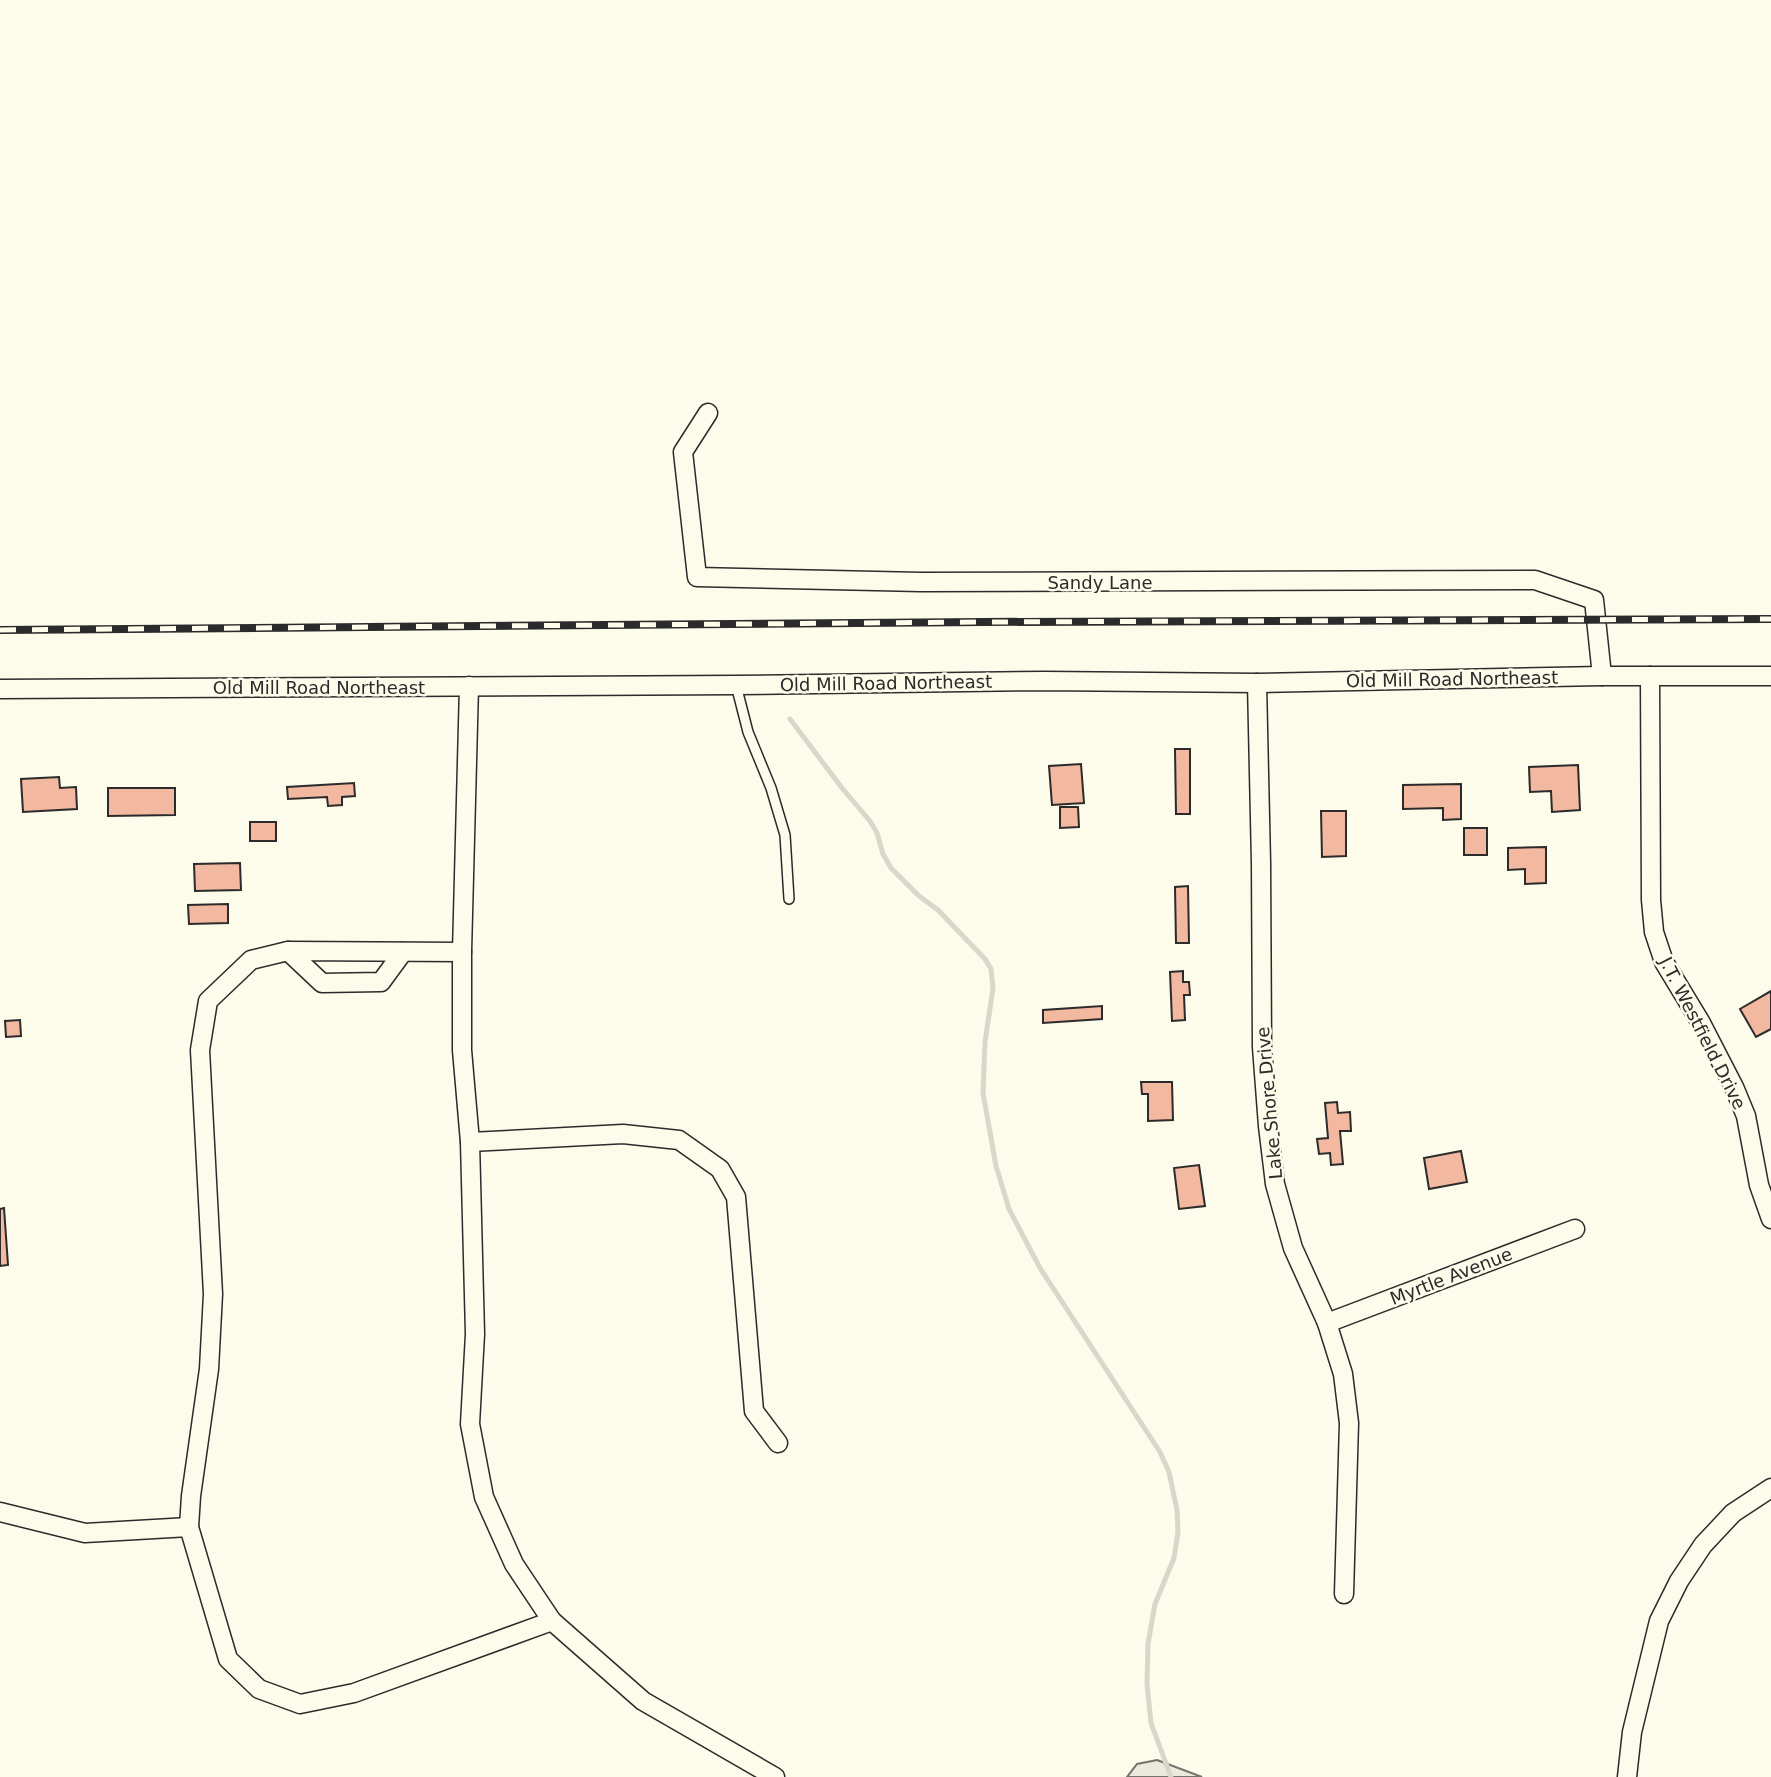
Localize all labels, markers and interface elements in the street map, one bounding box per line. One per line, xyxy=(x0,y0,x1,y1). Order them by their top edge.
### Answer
street label: Sandy Lane xyxy=(1047,572,1153,593)
street label: Old Mill Road Northeast xyxy=(1346,667,1558,691)
street label: Old Mill Road Northeast xyxy=(780,671,992,695)
street label: Old Mill Road Northeast xyxy=(213,677,425,698)
street label: J.T. Westfield Drive xyxy=(1655,952,1751,1113)
street label: Lake Shore Drive xyxy=(1252,1026,1286,1180)
street label: Myrtle Avenue xyxy=(1387,1243,1515,1309)

